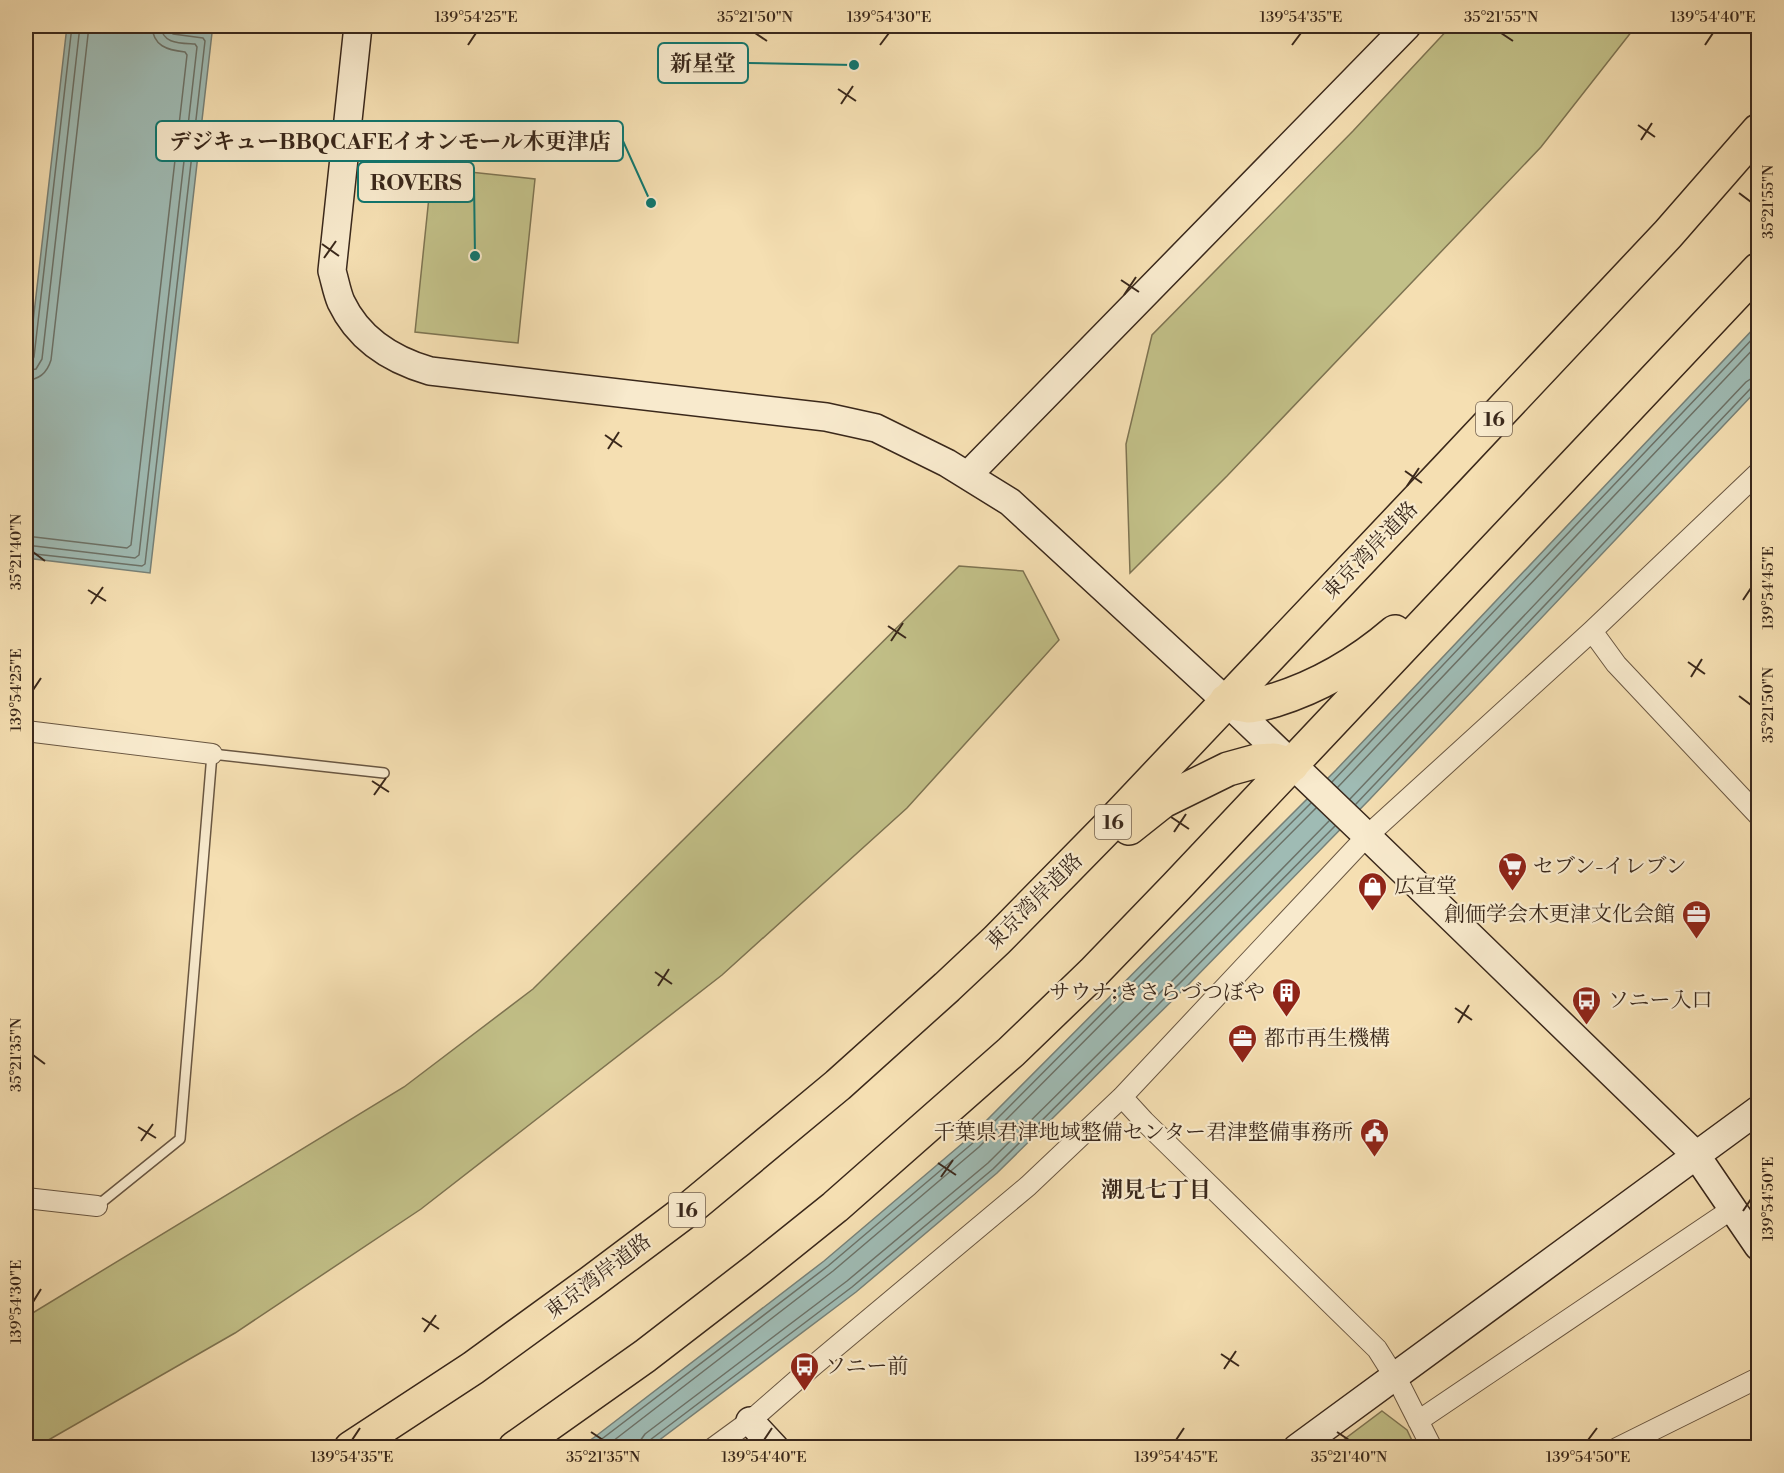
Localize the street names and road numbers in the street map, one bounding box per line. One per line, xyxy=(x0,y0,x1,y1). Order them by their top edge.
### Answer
road number: 16 xyxy=(1476,402,1512,436)
street label: 東京湾岸道路 xyxy=(1318,496,1424,605)
road number: 16 xyxy=(1095,805,1131,839)
street label: 東京湾岸道路 xyxy=(981,848,1088,955)
road number: 16 xyxy=(669,1193,705,1227)
street label: 東京湾岸道路 xyxy=(540,1229,657,1325)

